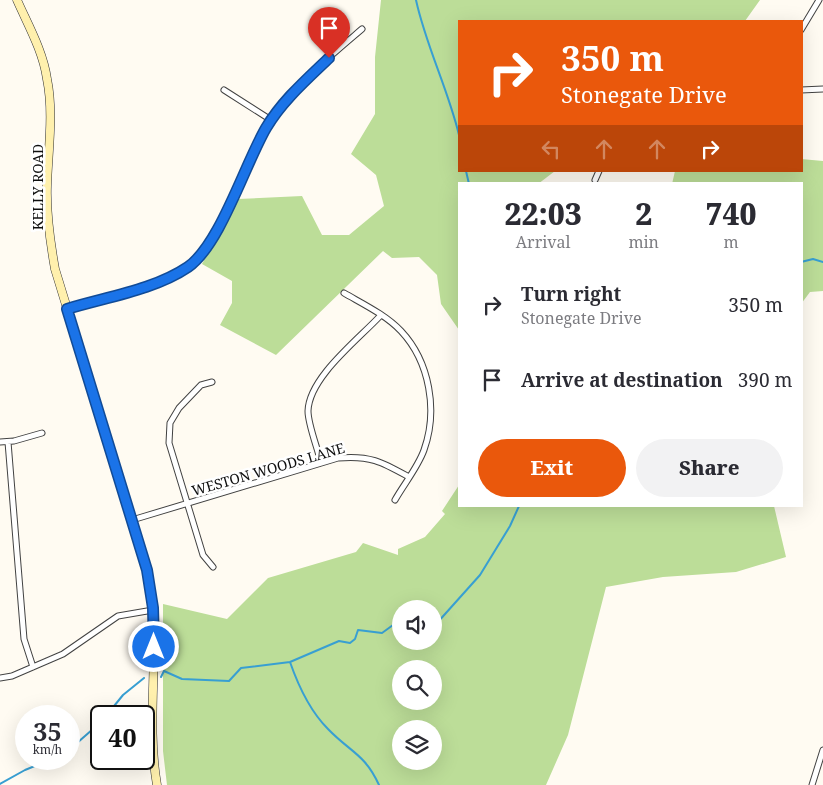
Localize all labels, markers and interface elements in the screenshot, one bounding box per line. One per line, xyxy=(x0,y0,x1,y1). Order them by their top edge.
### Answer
pin xyxy=(308,7,350,58)
icon: arrive xyxy=(315,14,343,42)
text: 350 m xyxy=(561,34,664,81)
icon: right xyxy=(478,40,543,105)
text: Stonegate Drive xyxy=(561,79,727,109)
icon: left xyxy=(537,135,565,163)
icon: ahead xyxy=(590,135,618,163)
icon: ahead xyxy=(643,135,671,163)
icon: right xyxy=(696,135,724,163)
street label: KELLY ROAD xyxy=(28,144,47,230)
text: 22:03 xyxy=(505,193,582,234)
text: 2 xyxy=(635,193,652,234)
text: 740 xyxy=(705,193,756,234)
text: Arrival xyxy=(516,231,571,253)
text: min xyxy=(628,231,659,253)
text: m xyxy=(723,231,739,253)
text: Turn right xyxy=(521,281,621,307)
icon: right xyxy=(478,291,506,319)
text: 350 m xyxy=(728,292,783,318)
text: Stonegate Drive xyxy=(521,307,642,329)
icon: arrive xyxy=(478,366,506,394)
text: Arrive at destination xyxy=(521,367,723,393)
text: 390 m xyxy=(738,367,793,393)
street label: WESTON WOODS LANE xyxy=(189,438,347,500)
button: Exit xyxy=(478,439,626,497)
button: Share xyxy=(636,439,783,497)
map controls xyxy=(392,600,442,770)
button: sound xyxy=(392,600,442,650)
position arrow xyxy=(127,620,179,672)
button: search xyxy=(392,660,442,710)
speed limit sign: 40 xyxy=(90,705,155,770)
text: 35 xyxy=(33,714,62,748)
button: layers xyxy=(392,720,442,770)
text: km/h xyxy=(33,741,62,758)

